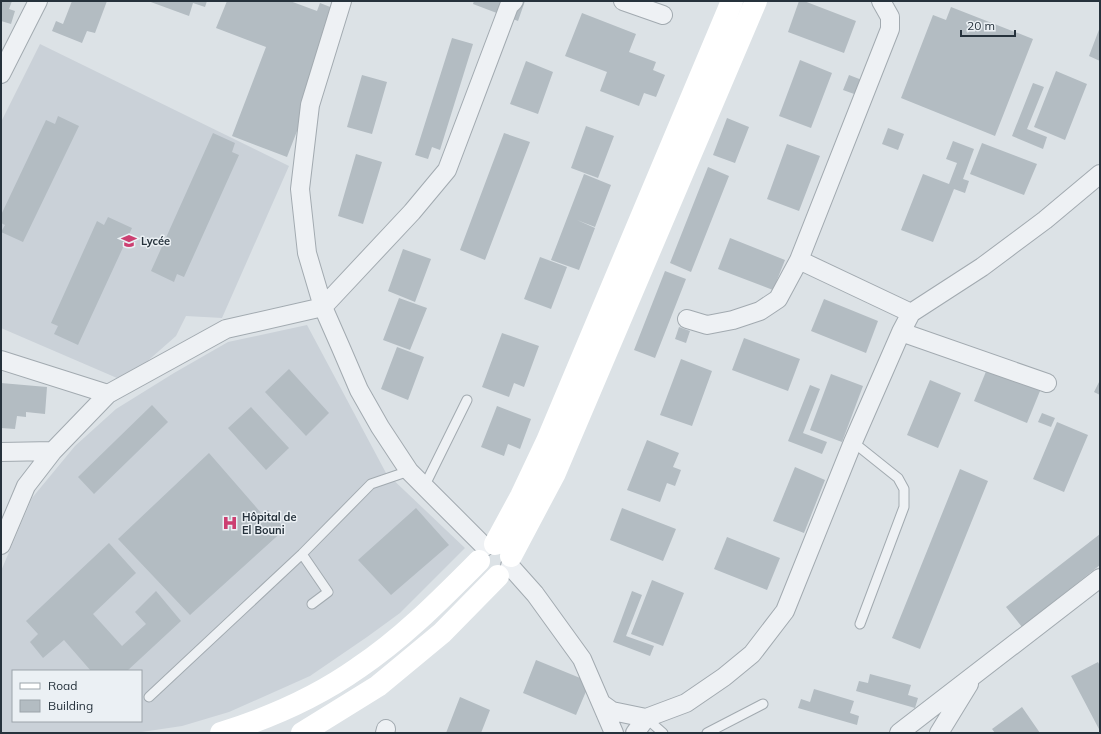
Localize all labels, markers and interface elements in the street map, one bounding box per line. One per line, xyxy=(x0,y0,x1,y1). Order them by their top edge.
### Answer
scale bar xyxy=(961,12,1015,38)
text: 20 m xyxy=(967,18,995,33)
school or university icon: Lycée xyxy=(120,232,138,250)
place label: Lycée xyxy=(141,234,170,248)
place label: Hôpital de El Bouni xyxy=(242,510,296,537)
hospital icon: Hôpital de El Bouni xyxy=(221,514,239,532)
legend xyxy=(12,670,142,722)
text: Road xyxy=(48,678,77,693)
text: Building xyxy=(48,698,93,713)

